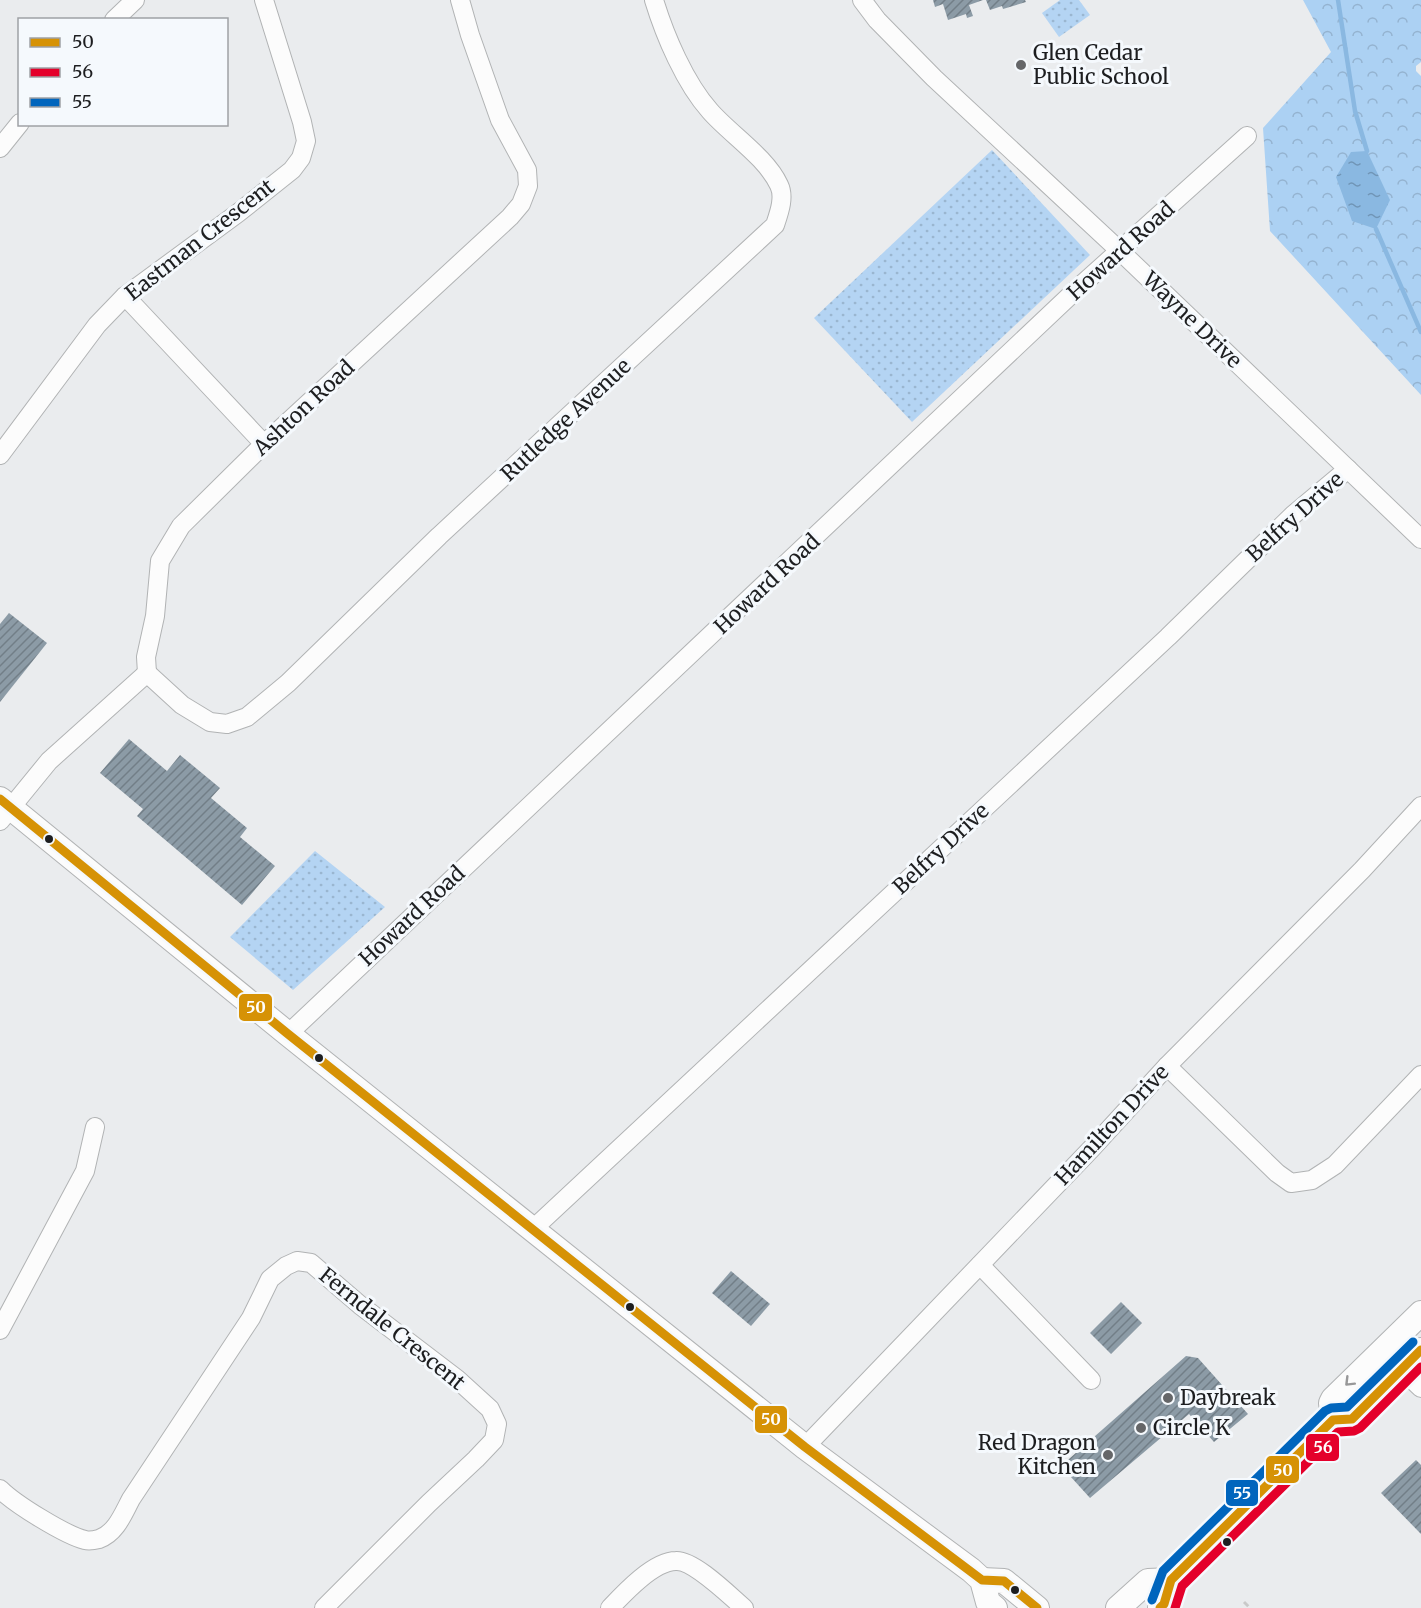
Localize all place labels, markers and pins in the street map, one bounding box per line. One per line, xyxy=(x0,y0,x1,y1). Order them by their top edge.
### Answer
place label: Glen Cedar Public School xyxy=(1033,39,1169,90)
marker: Glen Cedar Public School xyxy=(1014,58,1028,72)
unlabelled marker xyxy=(43,833,55,845)
unlabelled marker xyxy=(313,1052,325,1064)
unlabelled marker xyxy=(624,1301,636,1313)
place label: Daybreak xyxy=(1180,1384,1276,1411)
marker: Daybreak xyxy=(1161,1391,1175,1405)
place label: Circle K xyxy=(1153,1414,1231,1441)
marker: Circle K xyxy=(1134,1421,1148,1435)
place label: Red Dragon Kitchen xyxy=(978,1429,1096,1480)
marker: Red Dragon Kitchen xyxy=(1101,1448,1115,1462)
unlabelled marker xyxy=(1221,1536,1233,1548)
unlabelled marker xyxy=(1009,1584,1021,1596)

